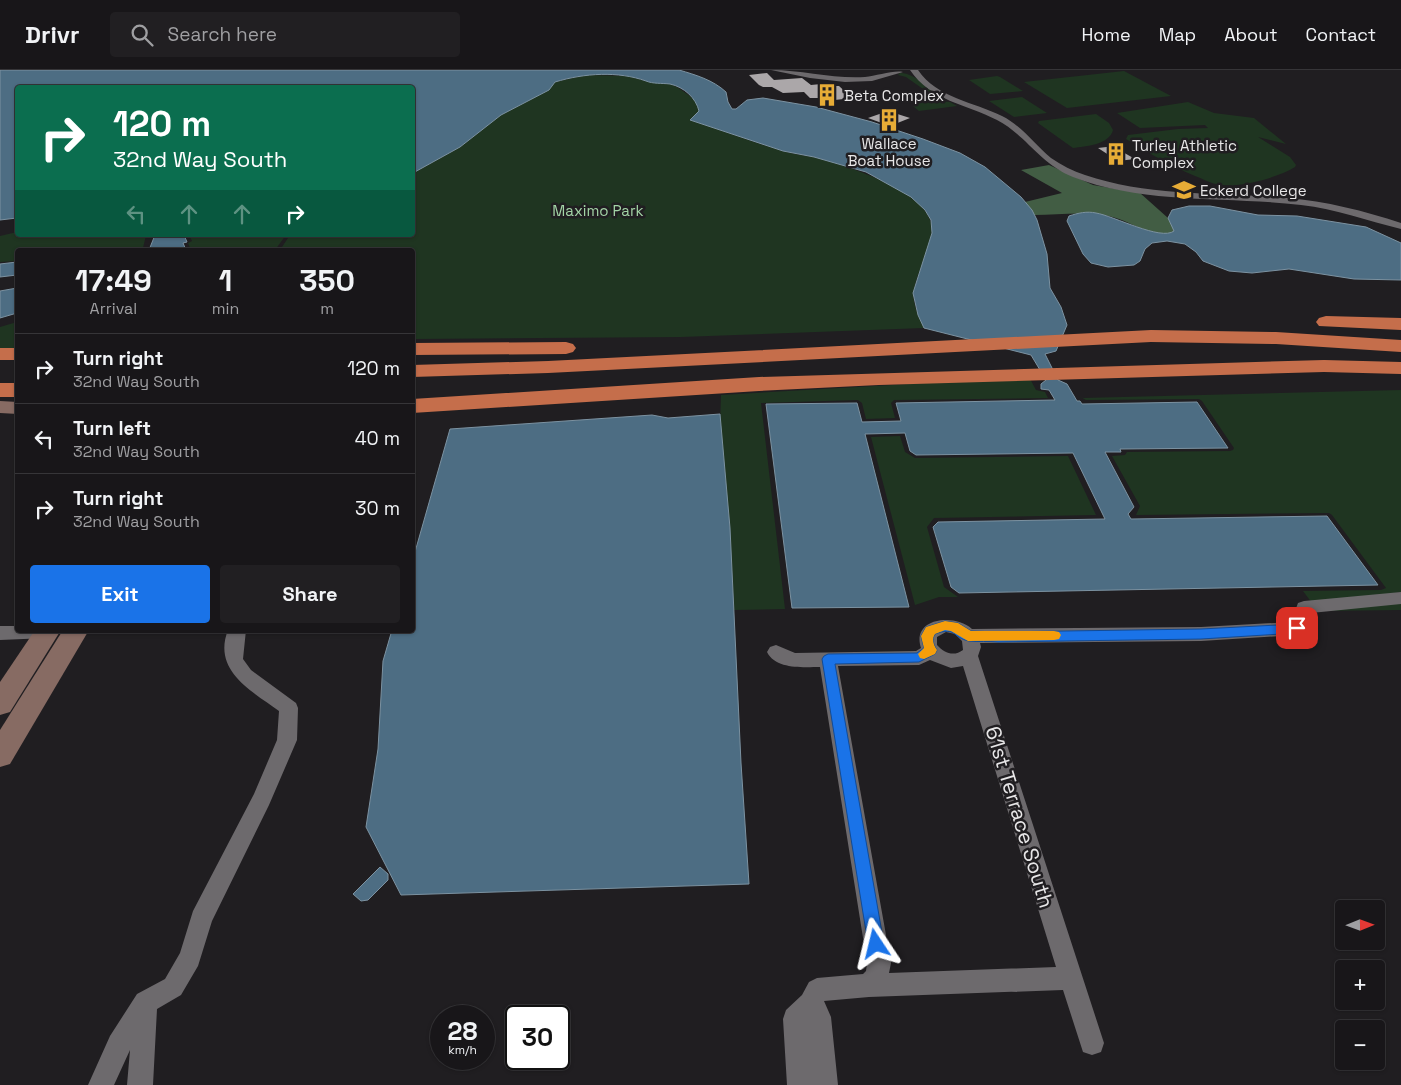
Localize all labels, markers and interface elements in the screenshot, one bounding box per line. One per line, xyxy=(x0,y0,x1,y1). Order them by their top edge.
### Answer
search box xyxy=(110,12,460,57)
text: Drivr xyxy=(25,19,80,50)
icon: search xyxy=(128,21,156,49)
text: Search here xyxy=(168,22,277,47)
text: Home xyxy=(1082,23,1131,46)
text: Map xyxy=(1159,23,1196,46)
text: About xyxy=(1224,23,1278,46)
text: Contact xyxy=(1306,23,1376,46)
building icon: Beta Complex xyxy=(814,82,840,108)
place label: Beta Complex xyxy=(844,86,944,105)
text: 120 m xyxy=(113,102,211,146)
icon: right xyxy=(30,105,95,170)
building icon: Wallace Boat House xyxy=(876,107,902,133)
place label: Wallace Boat House xyxy=(847,134,931,170)
place label: Turley Athletic Complex xyxy=(1132,136,1237,172)
building icon: Turley Athletic Complex xyxy=(1103,141,1129,167)
text: 32nd Way South xyxy=(113,145,287,173)
school or university icon: Eckerd College xyxy=(1171,177,1197,203)
place label: Eckerd College xyxy=(1200,181,1307,200)
icon: left xyxy=(122,200,150,228)
icon: ahead xyxy=(175,200,203,228)
icon: ahead xyxy=(228,200,256,228)
icon: right xyxy=(281,200,309,228)
park label: Maximo Park xyxy=(552,201,644,220)
text: 17:49 xyxy=(75,261,152,300)
text: 1 xyxy=(219,261,232,300)
text: 350 xyxy=(299,261,355,300)
text: Arrival xyxy=(90,298,137,319)
text: min xyxy=(212,298,239,319)
text: m xyxy=(320,298,334,319)
text: Turn right xyxy=(73,346,163,371)
icon: right xyxy=(30,355,58,383)
text: 120 m xyxy=(347,356,400,381)
text: 32nd Way South xyxy=(73,371,200,392)
text: Turn left xyxy=(73,416,151,441)
icon: left xyxy=(30,425,58,453)
text: 40 m xyxy=(355,426,400,451)
text: 32nd Way South xyxy=(73,441,200,462)
text: Turn right xyxy=(73,486,163,511)
icon: right xyxy=(30,495,58,523)
text: 30 m xyxy=(355,496,400,521)
text: 32nd Way South xyxy=(73,511,200,532)
button: Exit xyxy=(30,565,210,623)
button: Share xyxy=(220,565,400,623)
pin xyxy=(1276,607,1318,649)
icon: arrive xyxy=(1283,614,1311,642)
street label: 61st Terrace South xyxy=(980,723,1060,911)
north arrow xyxy=(1335,900,1385,950)
map controls xyxy=(1335,900,1385,1070)
position arrow xyxy=(849,917,901,969)
button: + xyxy=(1335,960,1385,1010)
speed limit sign: 30 xyxy=(505,1005,570,1070)
text: 28 xyxy=(448,1015,477,1047)
button: − xyxy=(1335,1020,1385,1070)
text: km/h xyxy=(448,1042,477,1058)

